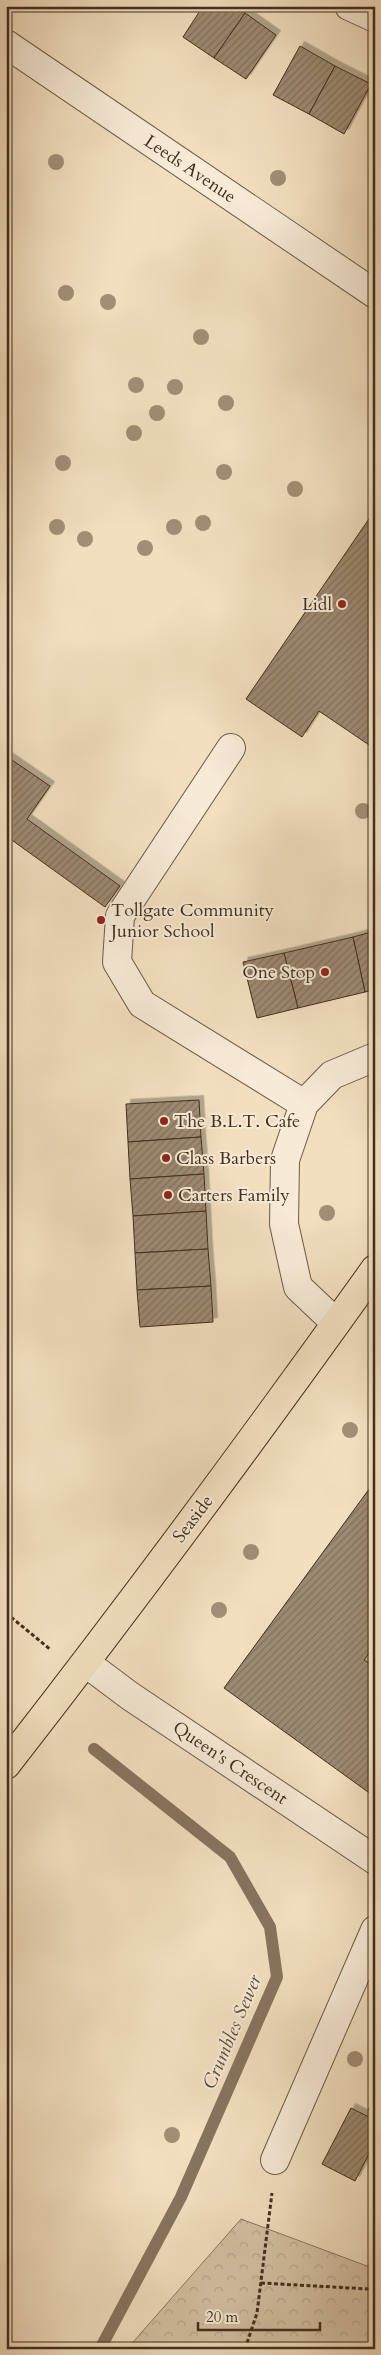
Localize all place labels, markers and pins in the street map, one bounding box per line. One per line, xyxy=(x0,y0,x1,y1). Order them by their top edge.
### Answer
place label: Lidl xyxy=(302,592,332,617)
marker: Lidl xyxy=(336,598,348,610)
place label: Tollgate Community Junior School xyxy=(108,898,274,944)
marker: Tollgate Community Junior School xyxy=(95,914,107,926)
place label: One Stop xyxy=(242,960,315,985)
marker: One Stop xyxy=(319,966,331,978)
place label: The B.L.T. Cafe xyxy=(174,1109,300,1134)
marker: The B.L.T. Cafe xyxy=(158,1115,170,1127)
place label: Class Barbers xyxy=(176,1146,276,1171)
marker: Class Barbers xyxy=(160,1152,172,1164)
place label: Carters Family xyxy=(178,1183,290,1208)
marker: Carters Family xyxy=(162,1189,174,1201)

